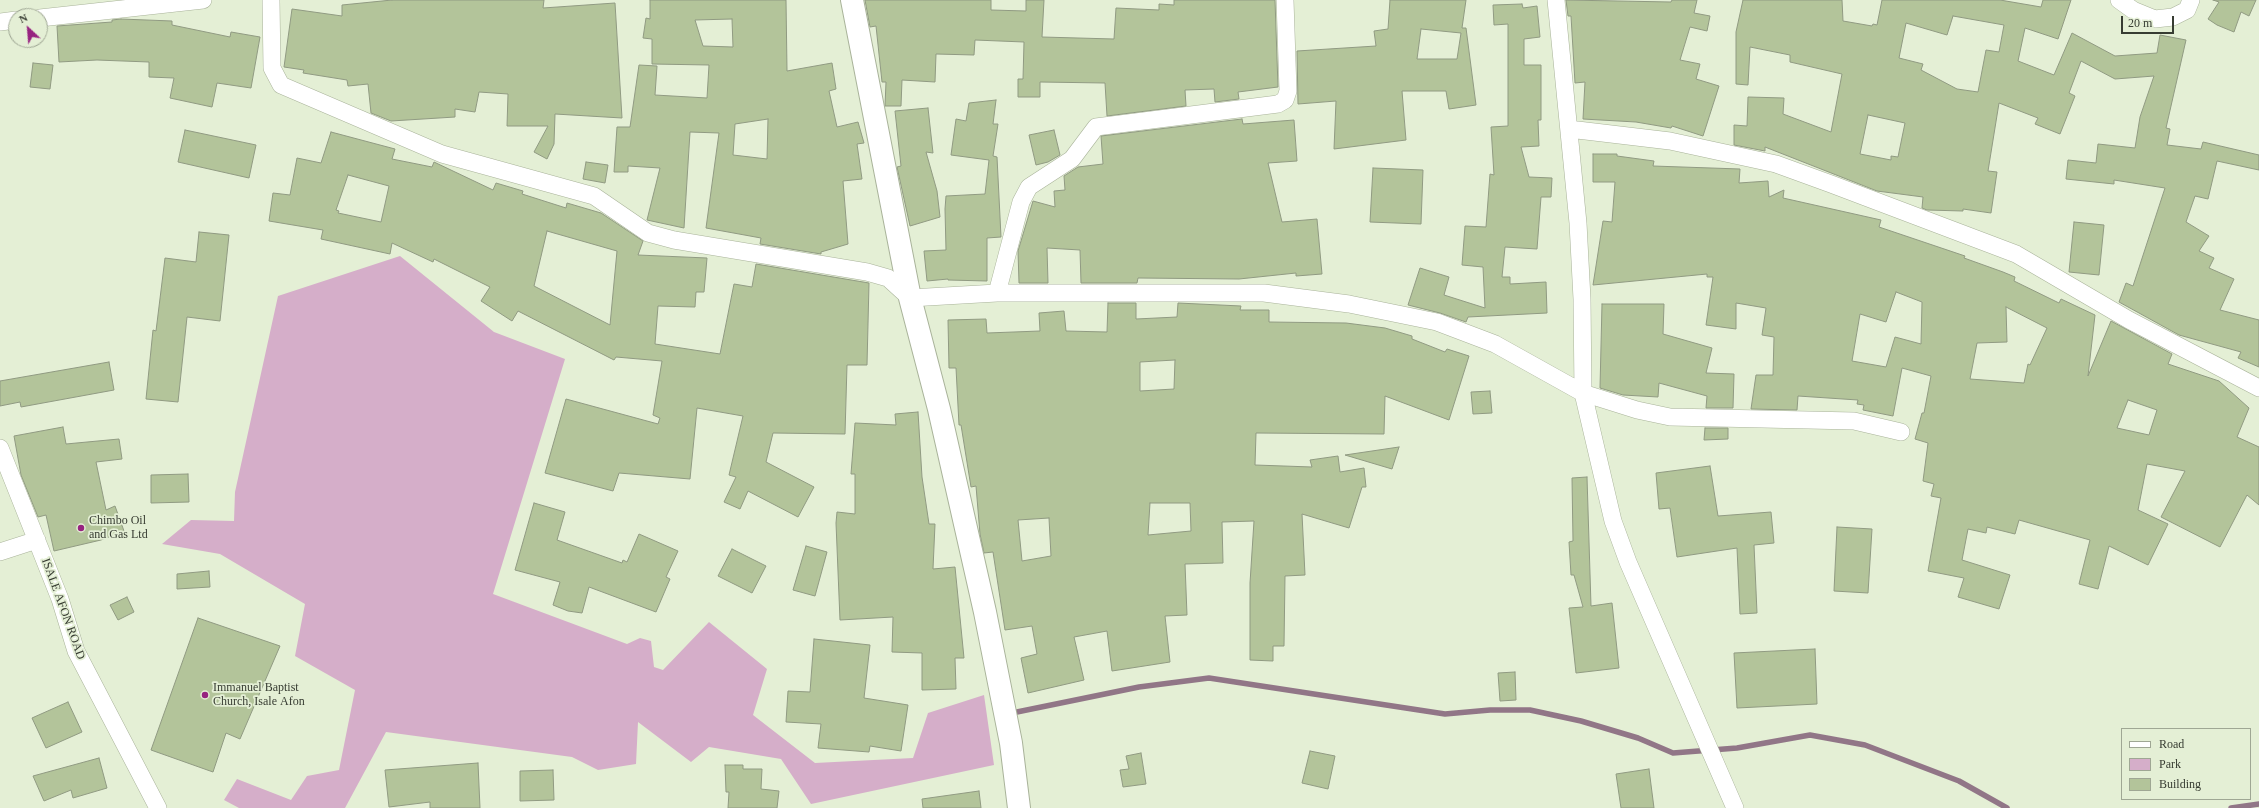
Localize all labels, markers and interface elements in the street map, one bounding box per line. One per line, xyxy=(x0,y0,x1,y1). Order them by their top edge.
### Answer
north arrow xyxy=(8,8,48,48)
scale bar xyxy=(2123,8,2176,34)
text: N xyxy=(17,11,29,25)
text: 20 m xyxy=(2128,16,2152,30)
place label: Chimbo Oil and Gas Ltd xyxy=(89,514,148,542)
marker: Chimbo Oil and Gas Ltd xyxy=(76,523,86,533)
street label: ISALE AFON ROAD xyxy=(38,556,88,662)
place label: Immanuel Baptist Church, Isale Afon xyxy=(213,681,305,709)
marker: Immanuel Baptist Church, Isale Afon xyxy=(200,690,210,700)
legend xyxy=(2121,728,2251,800)
text: Road xyxy=(2159,737,2184,751)
text: Park xyxy=(2159,757,2181,771)
text: Building xyxy=(2159,777,2201,791)

